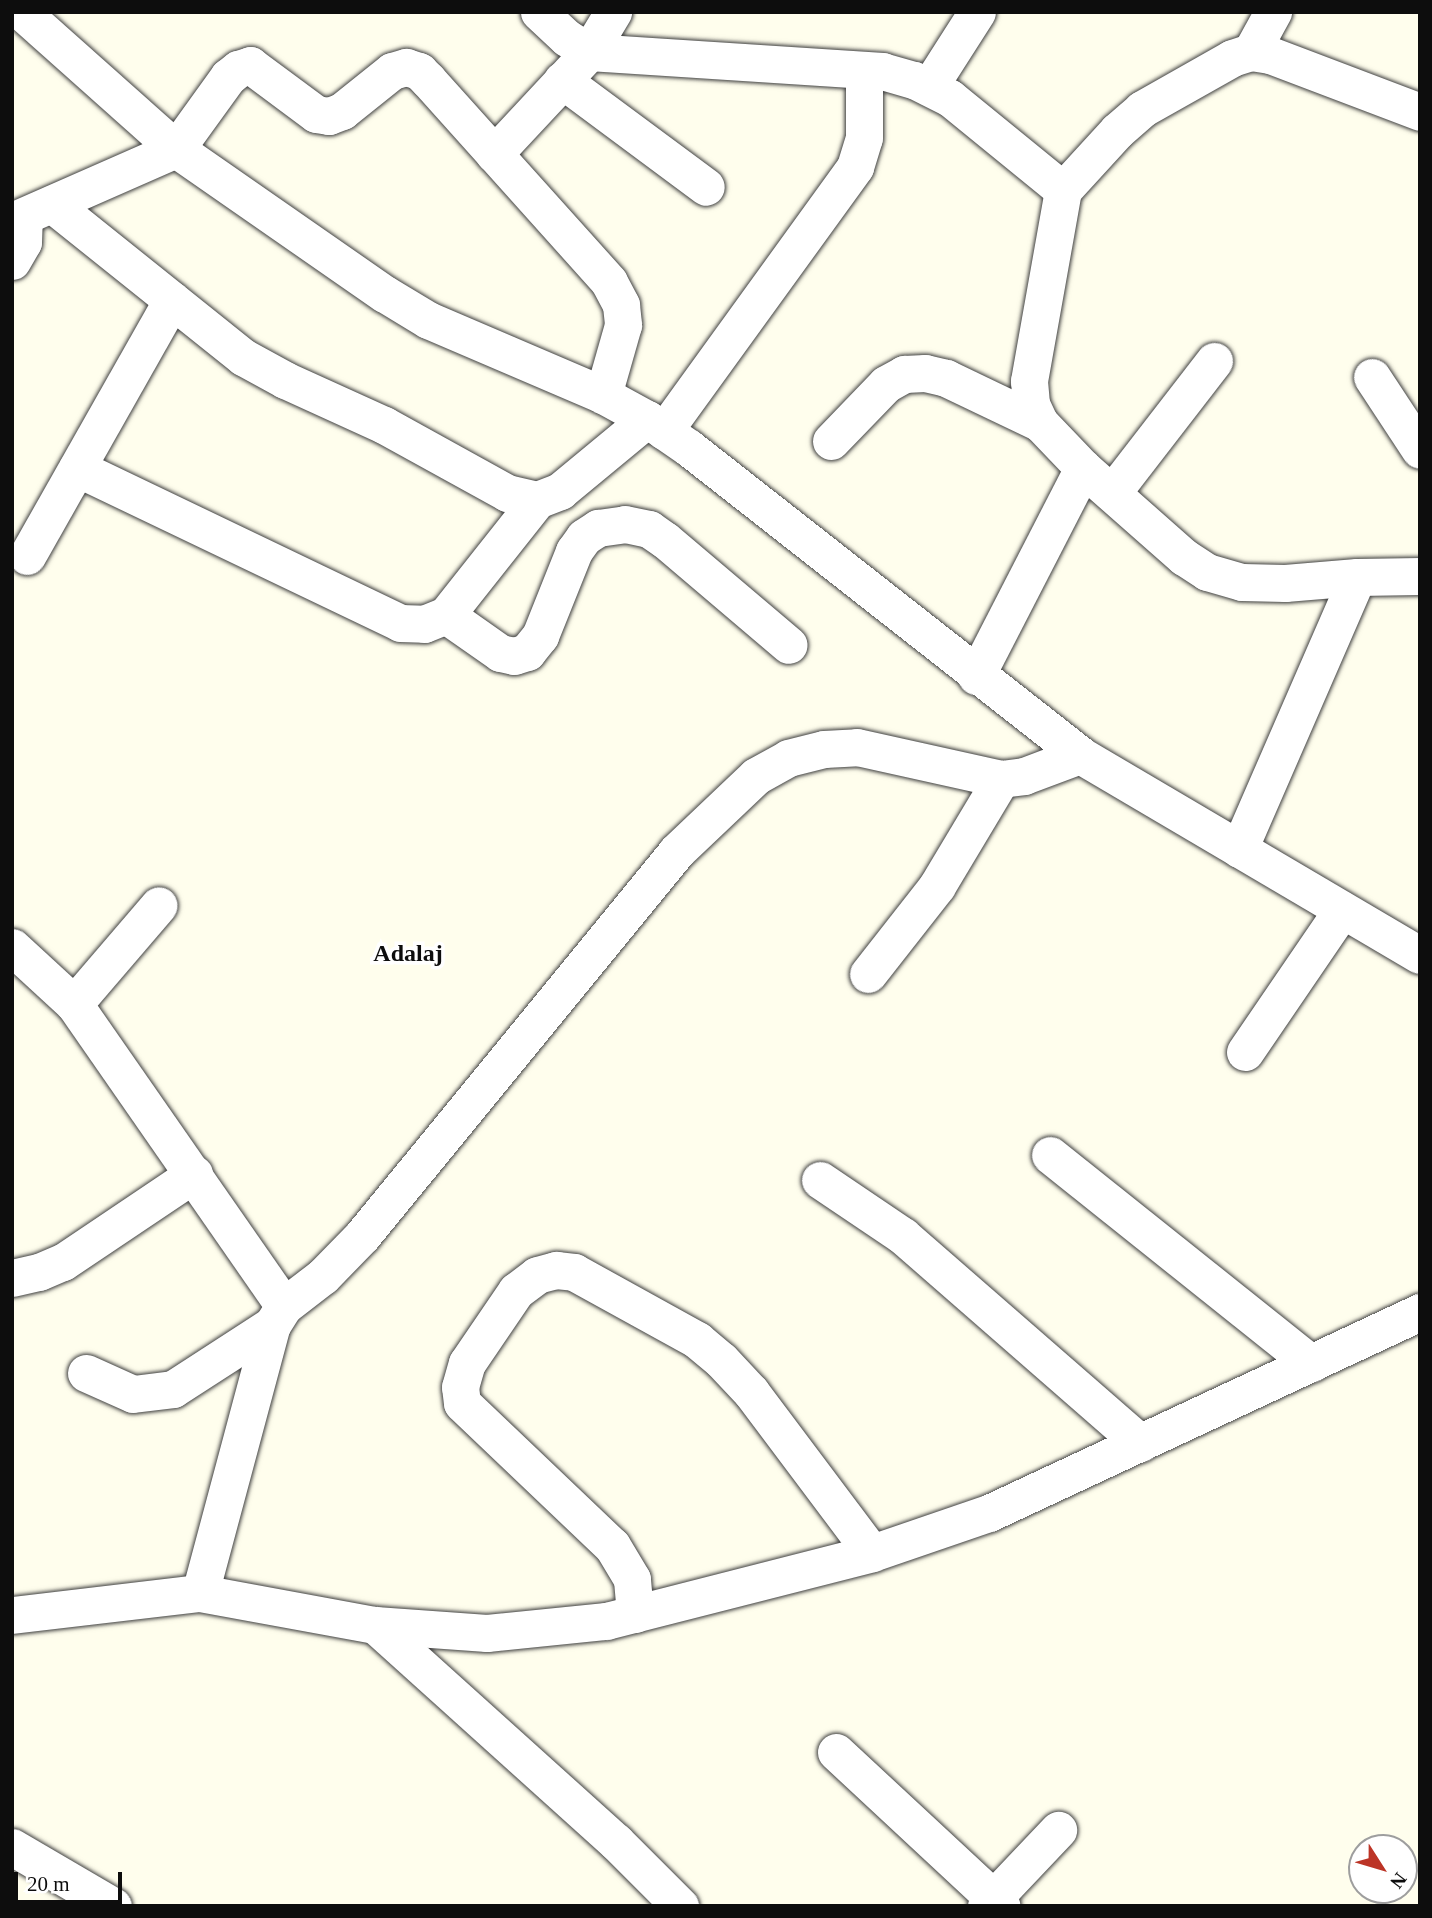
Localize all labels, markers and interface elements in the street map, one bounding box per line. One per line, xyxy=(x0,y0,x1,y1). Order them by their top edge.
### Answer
district label: Adalaj xyxy=(373,940,443,968)
north arrow xyxy=(1348,1834,1418,1904)
scale bar xyxy=(18,1858,126,1902)
text: N xyxy=(1386,1869,1411,1893)
text: 20 m xyxy=(27,1872,70,1896)

